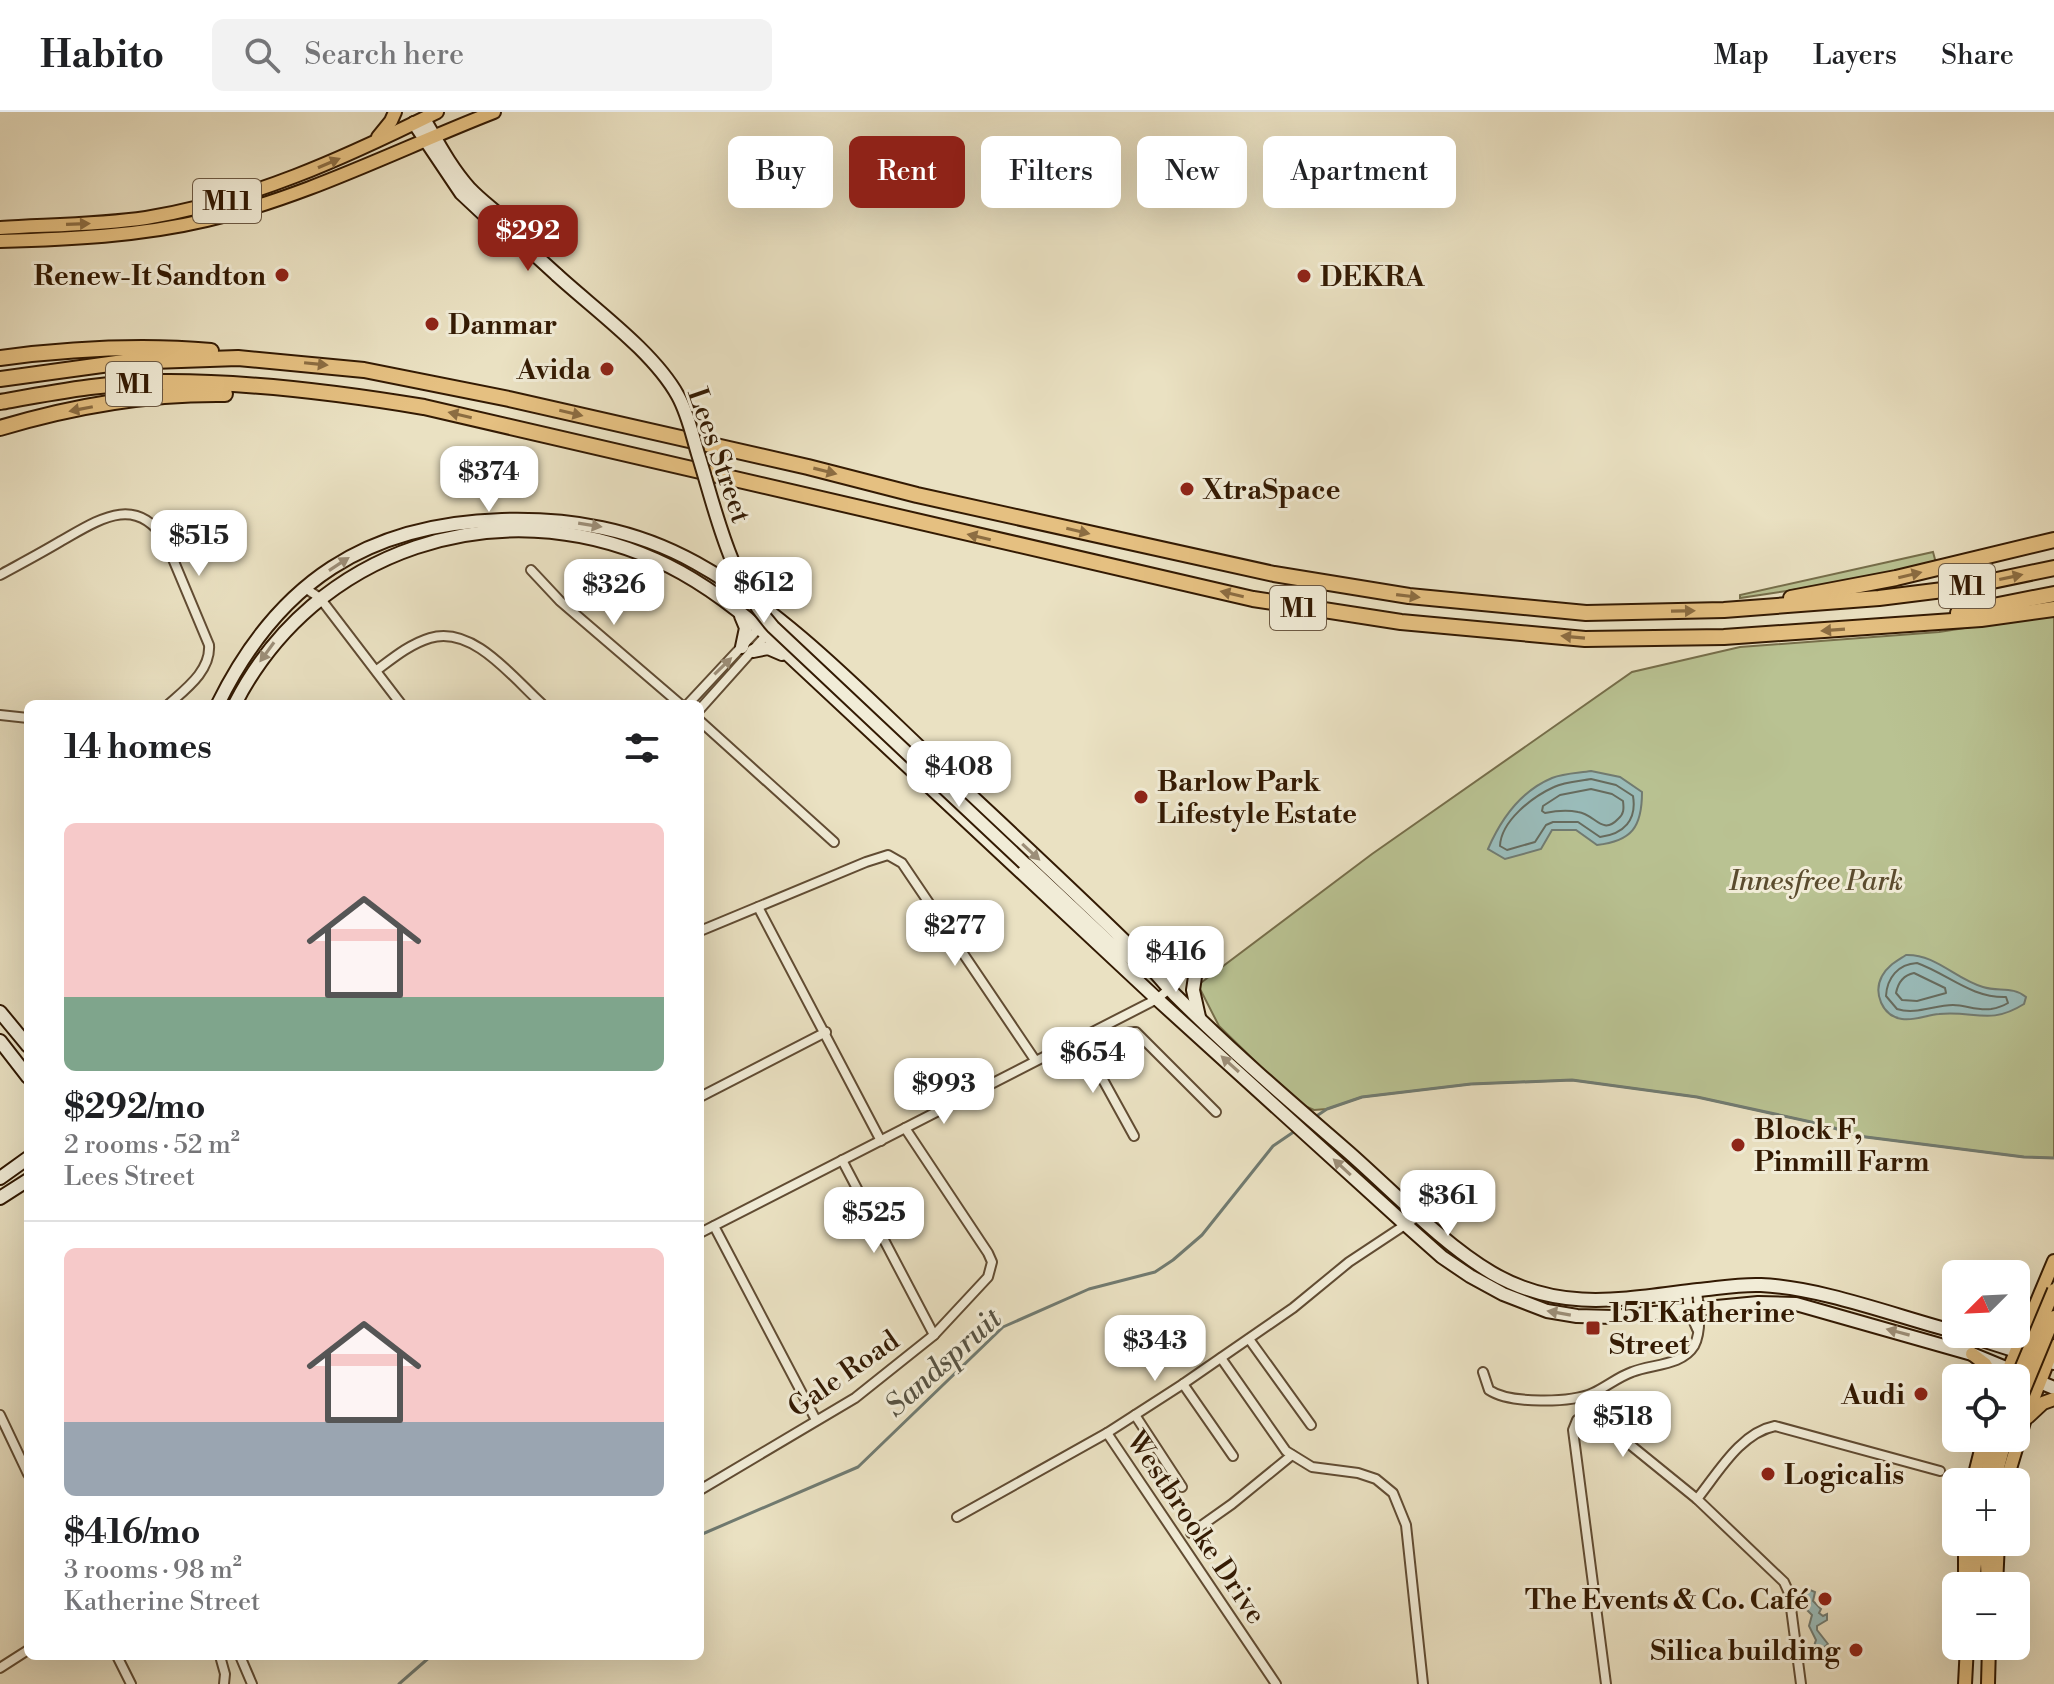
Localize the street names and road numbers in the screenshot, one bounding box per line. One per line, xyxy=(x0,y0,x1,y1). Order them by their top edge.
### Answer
road number: M11 xyxy=(193,179,261,223)
road number: M1 xyxy=(106,362,162,406)
street label: Lees Street xyxy=(679,383,758,528)
road number: M1 xyxy=(1939,564,1995,608)
road number: M1 xyxy=(1270,586,1326,630)
street label: Gale Road xyxy=(781,1323,906,1425)
street label: Westbrooke Drive xyxy=(1118,1424,1273,1631)

